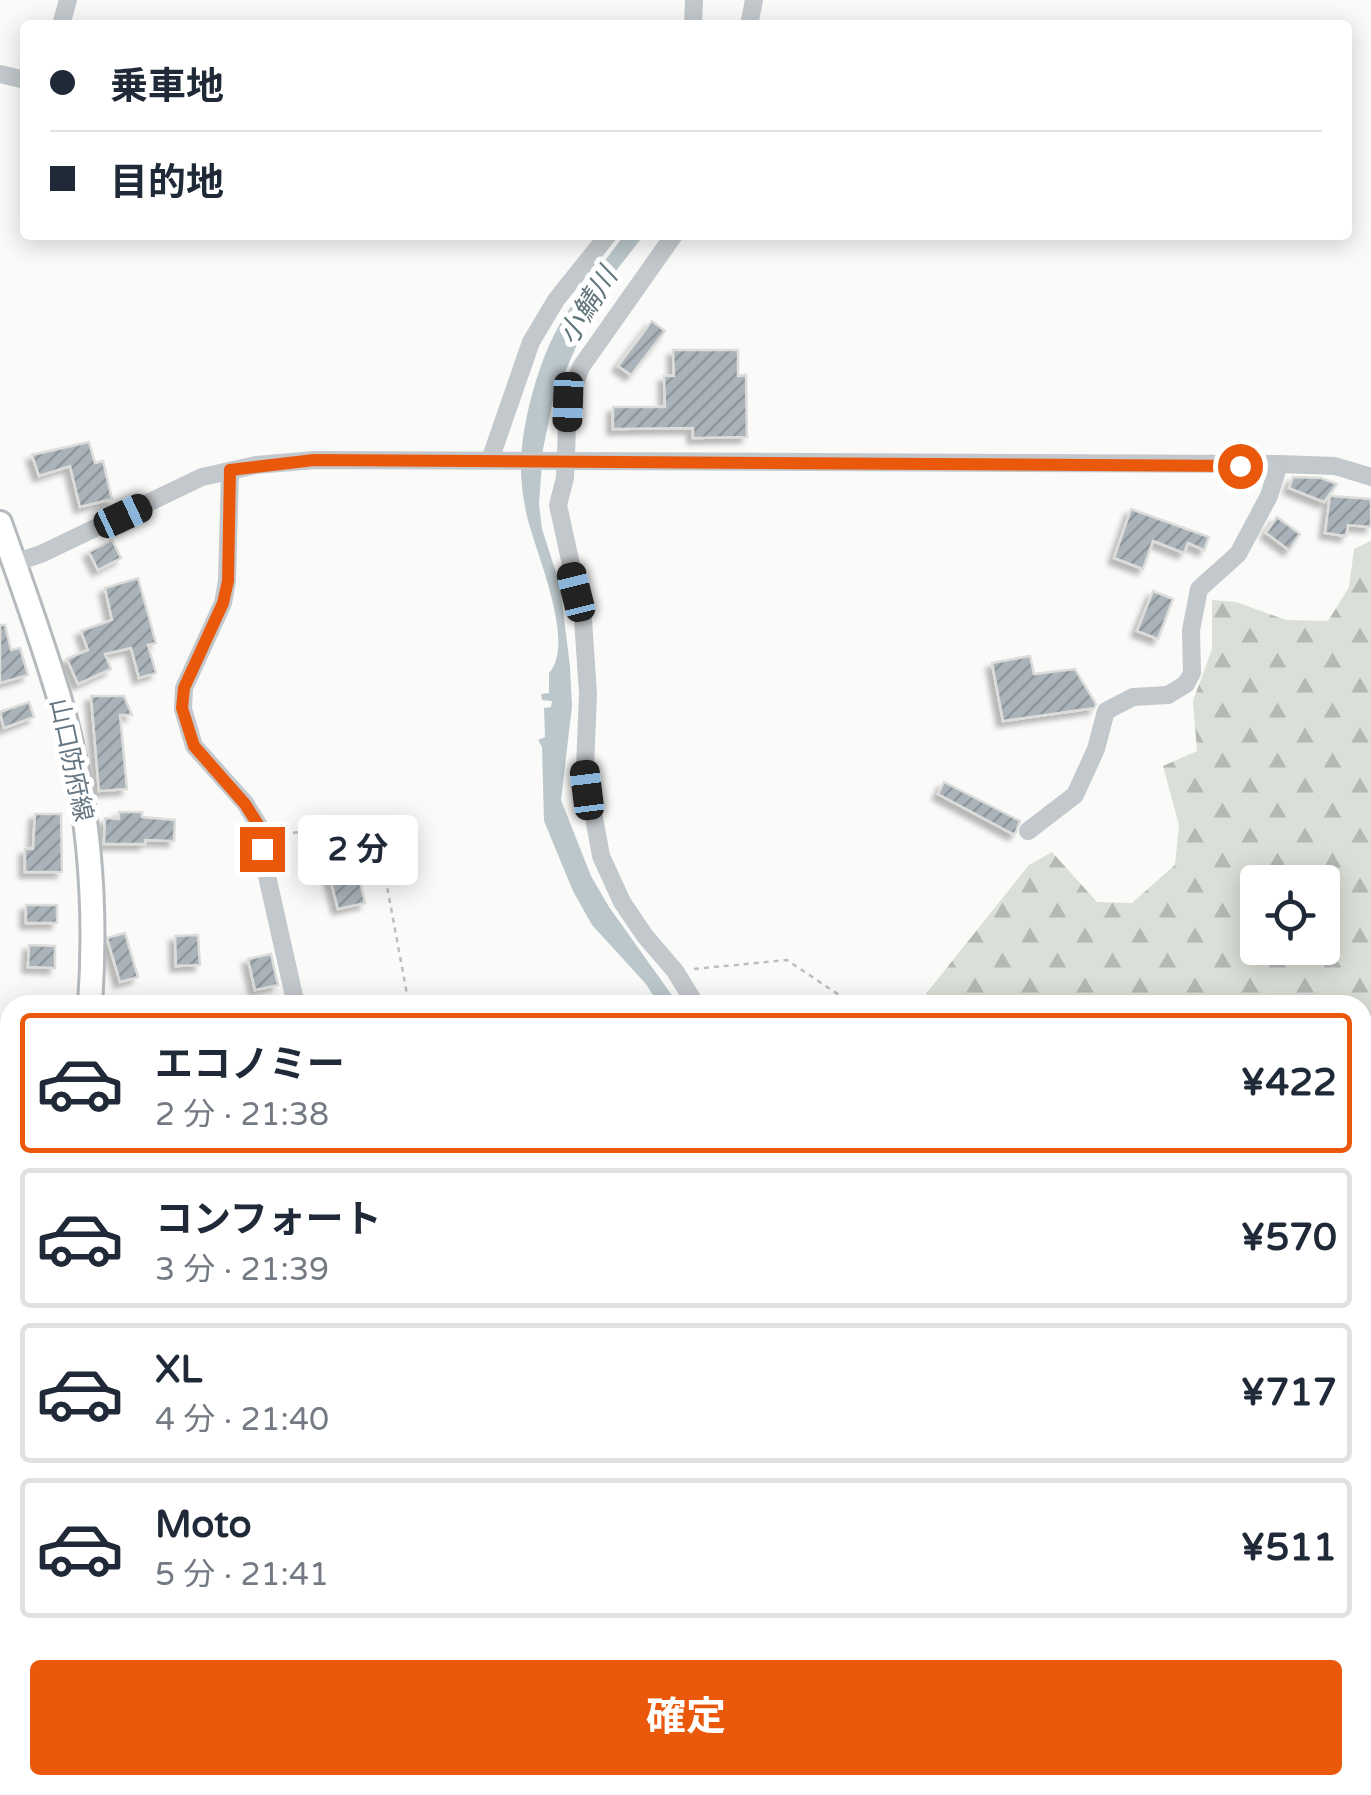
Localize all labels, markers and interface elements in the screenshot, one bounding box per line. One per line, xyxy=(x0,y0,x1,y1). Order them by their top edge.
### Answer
text: 乗車地 xyxy=(110,64,224,110)
text: 目的地 xyxy=(110,160,224,206)
water label: 小鯖川 xyxy=(551,259,626,351)
car xyxy=(552,371,584,433)
route start xyxy=(1218,444,1263,489)
car xyxy=(89,490,157,542)
car xyxy=(554,559,598,625)
street label: 山口防府線 xyxy=(43,696,99,824)
car xyxy=(568,758,606,822)
callout: 2 分 xyxy=(297,814,417,884)
route end xyxy=(240,827,285,872)
text: 2 分 xyxy=(328,831,388,869)
map controls xyxy=(1240,865,1340,965)
button: locate xyxy=(1240,865,1340,965)
icon: car xyxy=(35,1038,125,1128)
text: エコノミー xyxy=(155,1042,345,1088)
text: ¥422 xyxy=(1240,1060,1337,1106)
text: 2 分 · 21:38 xyxy=(155,1096,329,1134)
icon: car xyxy=(35,1193,125,1283)
text: コンフォート xyxy=(155,1197,382,1243)
text: ¥570 xyxy=(1240,1215,1337,1261)
text: 3 分 · 21:39 xyxy=(155,1251,329,1289)
text: XL xyxy=(155,1347,202,1393)
icon: car xyxy=(35,1348,125,1438)
text: ¥717 xyxy=(1240,1370,1337,1416)
text: 4 分 · 21:40 xyxy=(155,1401,329,1439)
text: Moto xyxy=(155,1502,251,1548)
icon: car xyxy=(35,1503,125,1593)
text: ¥511 xyxy=(1240,1525,1337,1571)
text: 5 分 · 21:41 xyxy=(155,1556,329,1594)
button: 確定 xyxy=(30,1660,1342,1775)

